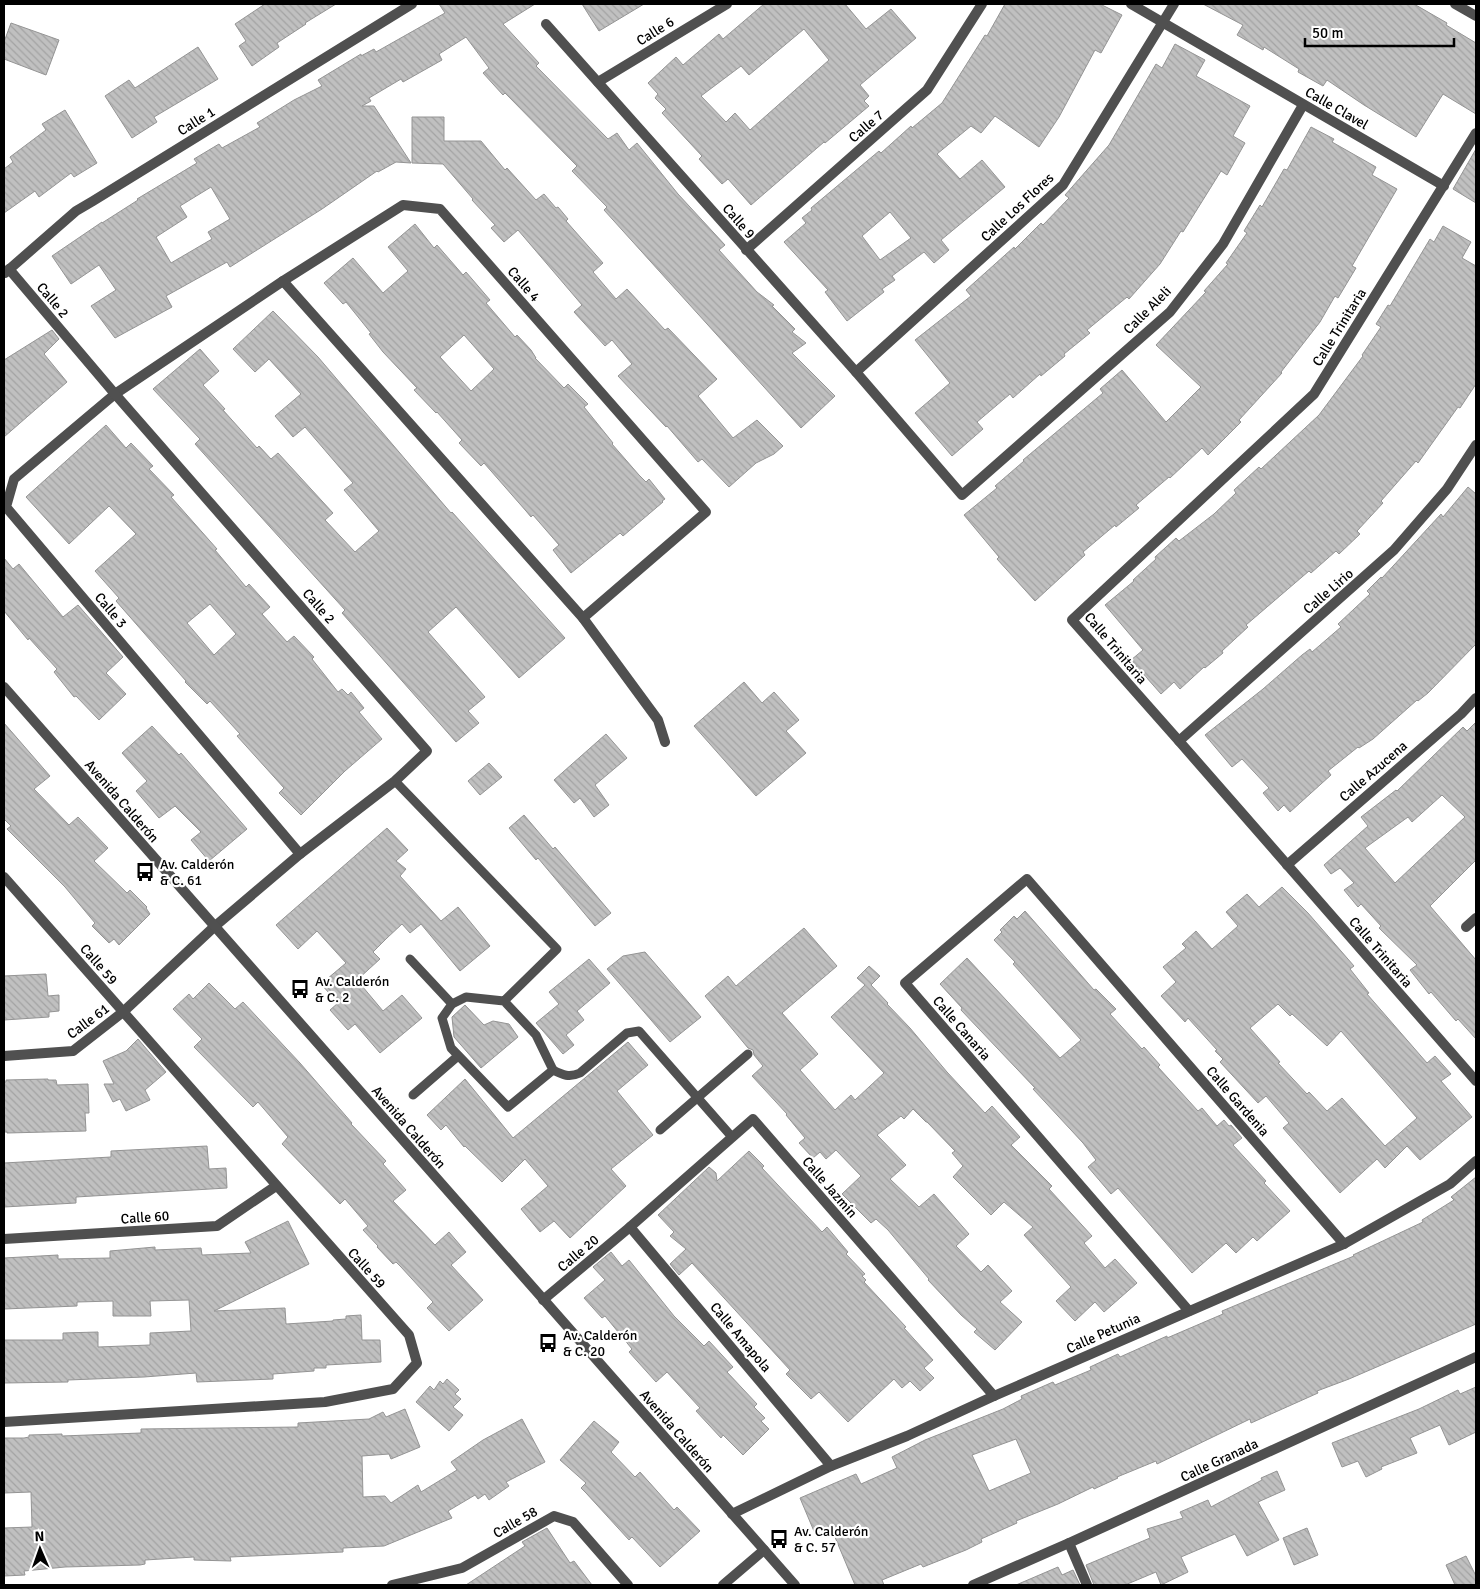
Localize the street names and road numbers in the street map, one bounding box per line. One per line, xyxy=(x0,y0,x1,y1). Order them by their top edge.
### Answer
street label: Calle 6 xyxy=(633,13,677,50)
street label: Calle Clavel xyxy=(1302,84,1371,133)
street label: Calle 1 xyxy=(174,103,218,140)
street label: Calle 7 xyxy=(845,106,887,146)
street label: Calle Los Flores xyxy=(977,169,1057,245)
street label: Calle 9 xyxy=(719,200,759,242)
street label: Calle 4 xyxy=(504,263,544,306)
street label: Calle 2 xyxy=(33,279,72,322)
street label: Calle Aleli xyxy=(1120,283,1175,338)
street label: Calle Trinitaria xyxy=(1309,285,1370,369)
street label: Calle Lirio xyxy=(1300,565,1357,618)
street label: Calle 2 xyxy=(299,585,339,627)
street label: Calle 3 xyxy=(91,589,130,632)
street label: Calle Trinitaria xyxy=(1081,609,1151,688)
street label: Calle Azucena xyxy=(1336,737,1411,805)
street label: Avenida Calderón xyxy=(81,756,162,846)
street label: Calle Trinitaria xyxy=(1345,913,1416,991)
street label: Calle 59 xyxy=(76,940,121,988)
street label: Calle Canaria xyxy=(929,993,994,1064)
street label: Calle 61 xyxy=(64,1000,113,1043)
street label: Calle Gardenia xyxy=(1202,1063,1273,1140)
street label: Avenida Calderón xyxy=(368,1082,449,1172)
street label: Calle Jazmín xyxy=(798,1153,861,1221)
street label: Calle 60 xyxy=(120,1207,170,1228)
street label: Calle 20 xyxy=(554,1231,602,1276)
street label: Calle 59 xyxy=(344,1245,389,1292)
street label: Calle Amapola xyxy=(706,1299,775,1376)
street label: Calle Petunia xyxy=(1064,1310,1143,1357)
street label: Avenida Calderón xyxy=(636,1386,717,1476)
street label: Calle Granada xyxy=(1178,1435,1261,1486)
street label: Calle 58 xyxy=(490,1503,541,1542)

